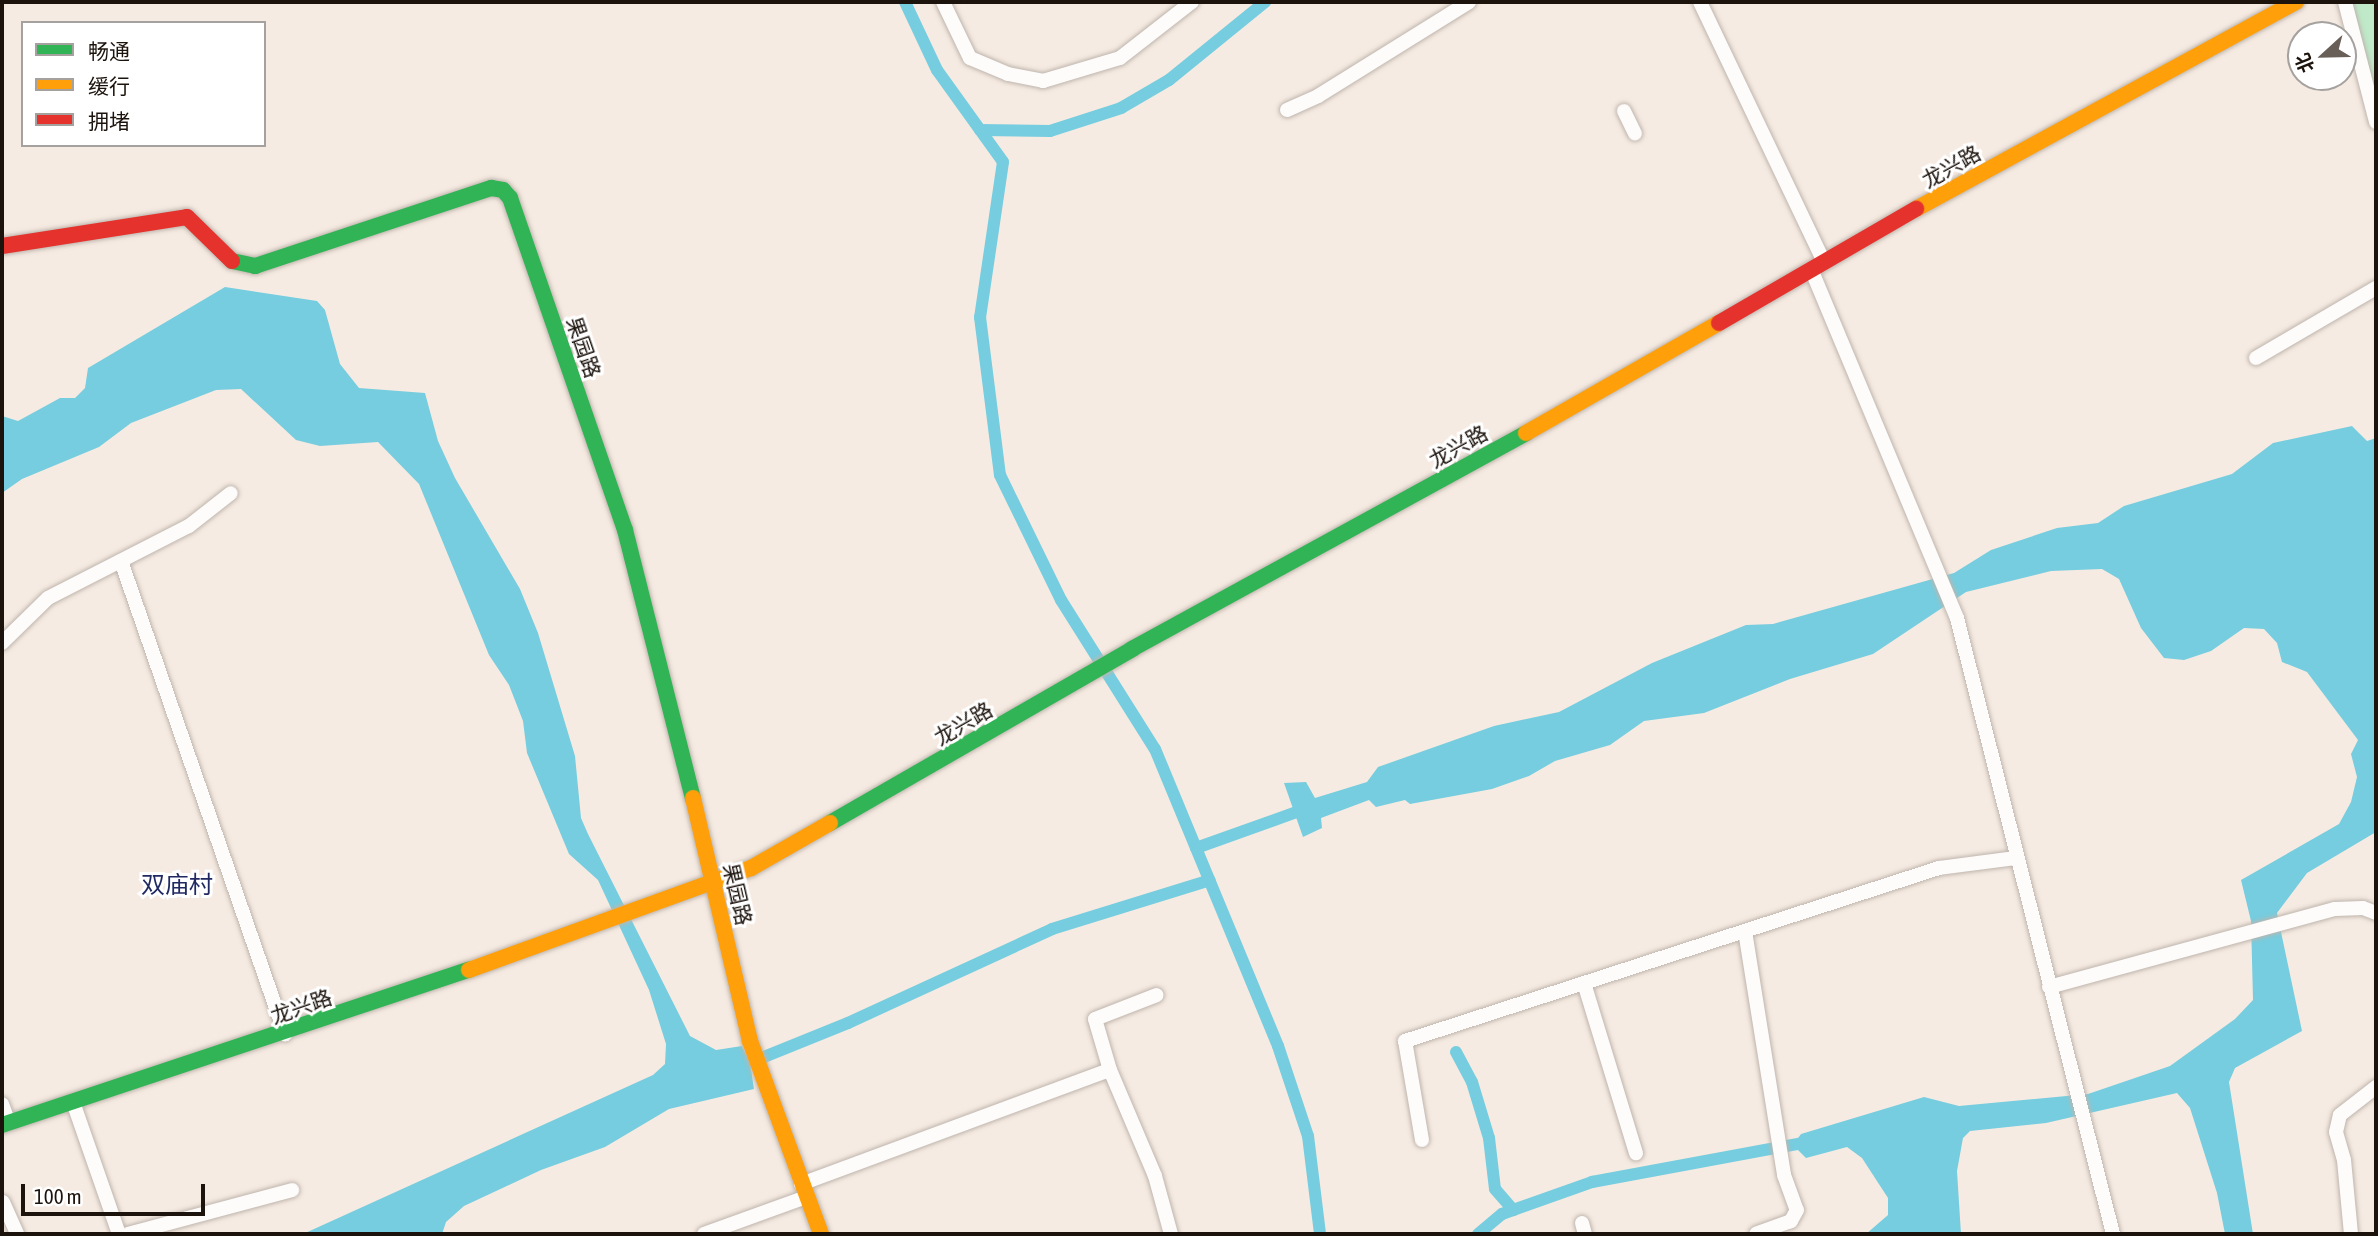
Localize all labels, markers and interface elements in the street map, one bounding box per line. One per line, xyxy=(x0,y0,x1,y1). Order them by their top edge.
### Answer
legend xyxy=(21,21,266,147)
north arrow xyxy=(2287,21,2357,91)
text: 畅通 xyxy=(88,39,130,63)
text: 北 xyxy=(2291,50,2318,76)
text: 缓行 xyxy=(88,74,130,98)
text: 拥堵 xyxy=(88,109,130,133)
street label: 龙兴路 xyxy=(1917,140,1985,192)
street label: 果园路 xyxy=(562,313,606,381)
street label: 龙兴路 xyxy=(1424,420,1492,472)
street label: 龙兴路 xyxy=(929,696,997,750)
street label: 果园路 xyxy=(719,860,757,928)
district label: 双庙村 xyxy=(141,871,213,899)
street label: 龙兴路 xyxy=(267,984,335,1028)
scale bar xyxy=(24,1170,208,1214)
text: 100 m xyxy=(34,1184,82,1208)

